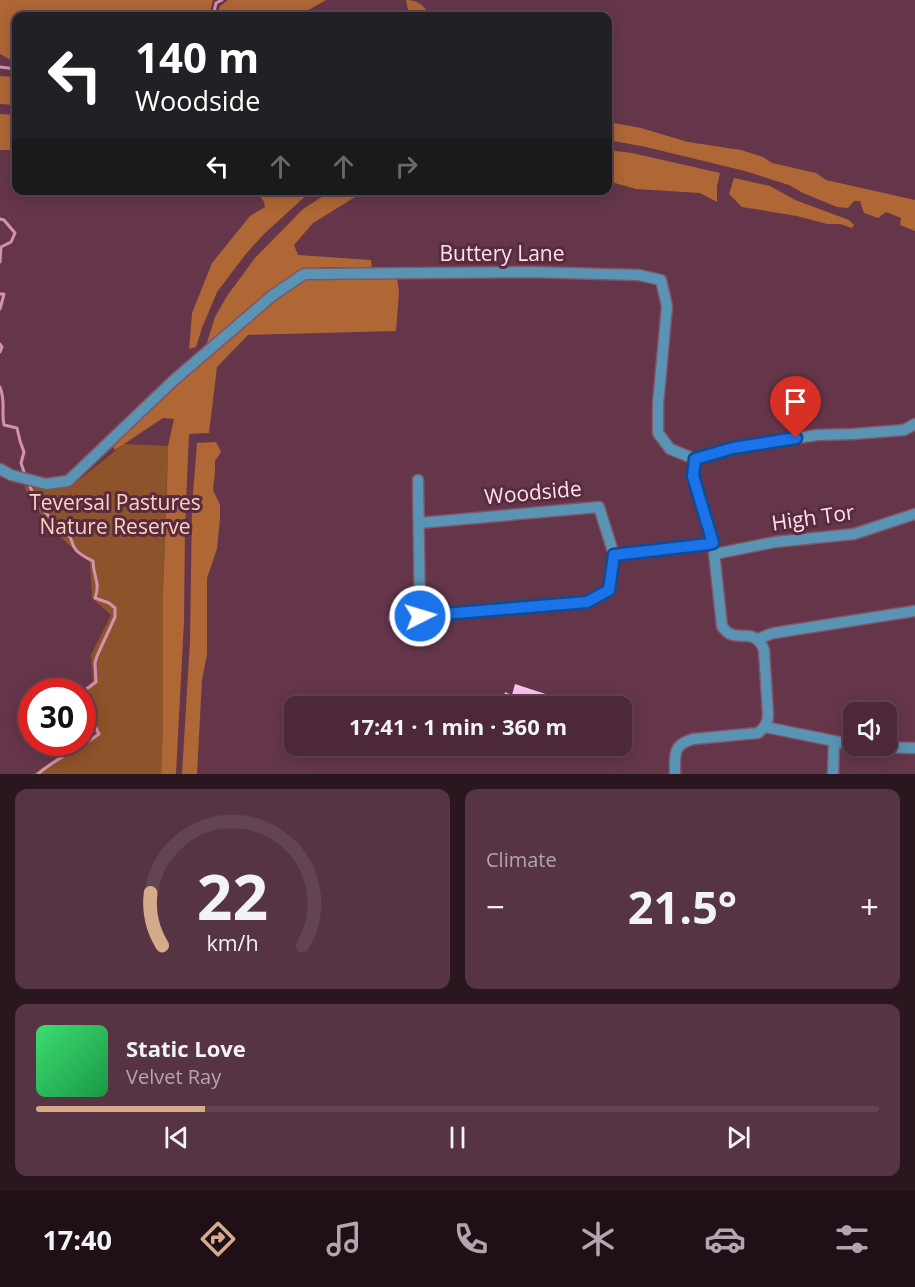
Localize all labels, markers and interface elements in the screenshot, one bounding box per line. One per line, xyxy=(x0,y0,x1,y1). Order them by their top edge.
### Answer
text: 140 m xyxy=(135,28,259,85)
icon: left xyxy=(36,36,114,114)
text: Woodside xyxy=(135,82,260,119)
icon: left xyxy=(201,150,234,183)
icon: ahead xyxy=(264,150,297,183)
icon: ahead xyxy=(327,150,360,183)
icon: right xyxy=(390,150,423,183)
street label: Buttery Lane xyxy=(439,239,565,267)
pin xyxy=(770,376,821,438)
icon: arrive xyxy=(779,385,812,418)
street label: Woodside xyxy=(483,474,583,510)
park label: Teversal Pastures Nature Reserve xyxy=(29,488,201,540)
street label: High Tor xyxy=(770,497,856,537)
position arrow xyxy=(388,584,452,648)
speed limit sign: 30 xyxy=(18,678,96,756)
map controls xyxy=(843,702,897,756)
button: sound xyxy=(843,702,897,756)
text: 17:41 · 1 min · 360 m xyxy=(349,711,567,741)
text: Climate xyxy=(486,846,557,873)
text: 22 xyxy=(197,853,268,938)
text: 21.5° xyxy=(628,876,737,937)
text: − xyxy=(486,884,505,929)
text: + xyxy=(860,884,879,929)
text: km/h xyxy=(206,928,259,957)
text: Static Love xyxy=(126,1033,246,1063)
text: Velvet Ray xyxy=(126,1063,221,1090)
icon: previous xyxy=(160,1121,193,1154)
icon: pause xyxy=(441,1121,474,1154)
icon: next xyxy=(722,1121,755,1154)
icon: directions xyxy=(197,1218,239,1260)
icon: music xyxy=(323,1218,365,1260)
icon: phone xyxy=(450,1218,492,1260)
icon: climate xyxy=(577,1218,619,1260)
icon: car xyxy=(704,1218,746,1260)
icon: filters xyxy=(831,1218,873,1260)
text: 17:40 xyxy=(42,1221,112,1258)

